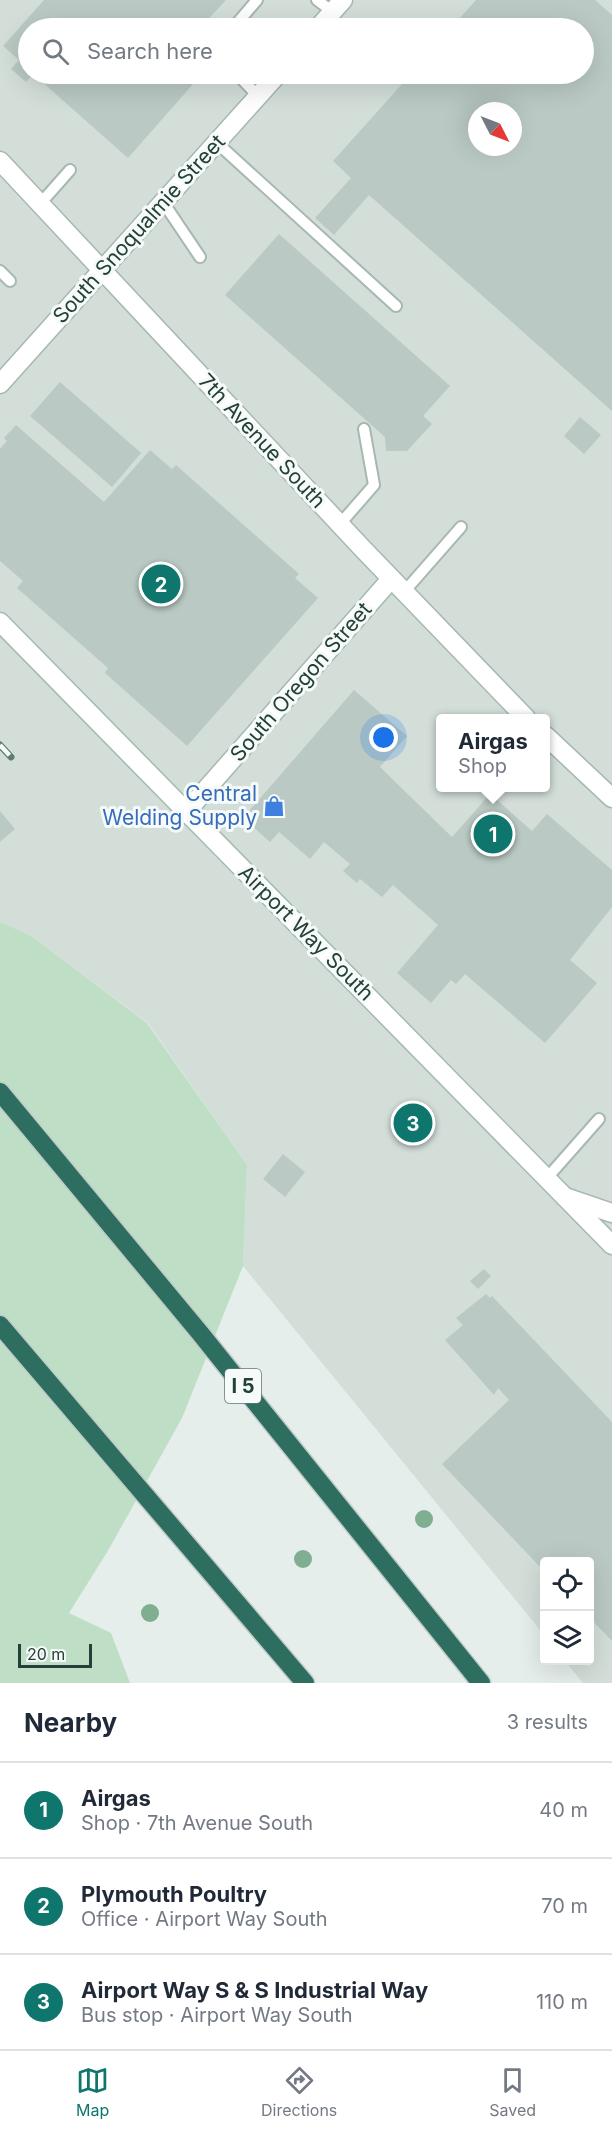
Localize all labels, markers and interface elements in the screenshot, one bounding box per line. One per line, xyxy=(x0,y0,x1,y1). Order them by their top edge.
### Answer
search box xyxy=(18,18,594,84)
icon: search xyxy=(39,35,72,68)
text: Search here xyxy=(87,38,213,64)
north arrow xyxy=(468,102,522,156)
street label: South Snoqualmie Street xyxy=(47,129,230,328)
street label: 7th Avenue South xyxy=(194,368,331,513)
pin: 2 xyxy=(142,562,180,606)
street label: South Oregon Street xyxy=(225,597,377,766)
popup xyxy=(436,714,550,792)
your location xyxy=(369,723,398,752)
text: Airgas xyxy=(458,728,528,754)
text: Shop xyxy=(458,754,507,778)
place label: Central Welding Supply xyxy=(102,781,257,830)
shop icon: Central Welding Supply xyxy=(262,794,286,818)
pin: 1 xyxy=(474,812,512,856)
street label: Airport Way South xyxy=(234,860,379,1005)
pin: 3 xyxy=(394,1100,432,1146)
road number: I 5 xyxy=(225,1369,261,1403)
map controls xyxy=(540,1557,594,1665)
button: locate xyxy=(540,1557,594,1611)
button: layers xyxy=(540,1611,594,1665)
scale bar xyxy=(18,1641,92,1668)
text: 20 m xyxy=(27,1644,65,1664)
text: Nearby xyxy=(24,1707,117,1738)
text: 3 results xyxy=(507,1710,588,1734)
text: Airgas xyxy=(81,1785,151,1811)
text: 1 xyxy=(39,1798,48,1822)
text: 40 m xyxy=(539,1798,588,1822)
text: Shop · 7th Avenue South xyxy=(81,1811,313,1835)
text: Plymouth Poultry xyxy=(81,1881,267,1907)
text: 2 xyxy=(37,1894,50,1918)
text: 70 m xyxy=(541,1894,588,1918)
text: Office · Airport Way South xyxy=(81,1907,328,1931)
text: Airport Way S & S Industrial Way xyxy=(81,1977,428,2003)
text: 3 xyxy=(37,1990,50,2014)
text: 110 m xyxy=(536,1990,588,2014)
text: Bus stop · Airport Way South xyxy=(81,2003,353,2027)
tab: Map xyxy=(76,2064,109,2120)
tab: Directions xyxy=(261,2064,337,2120)
tab: Saved xyxy=(489,2064,536,2120)

